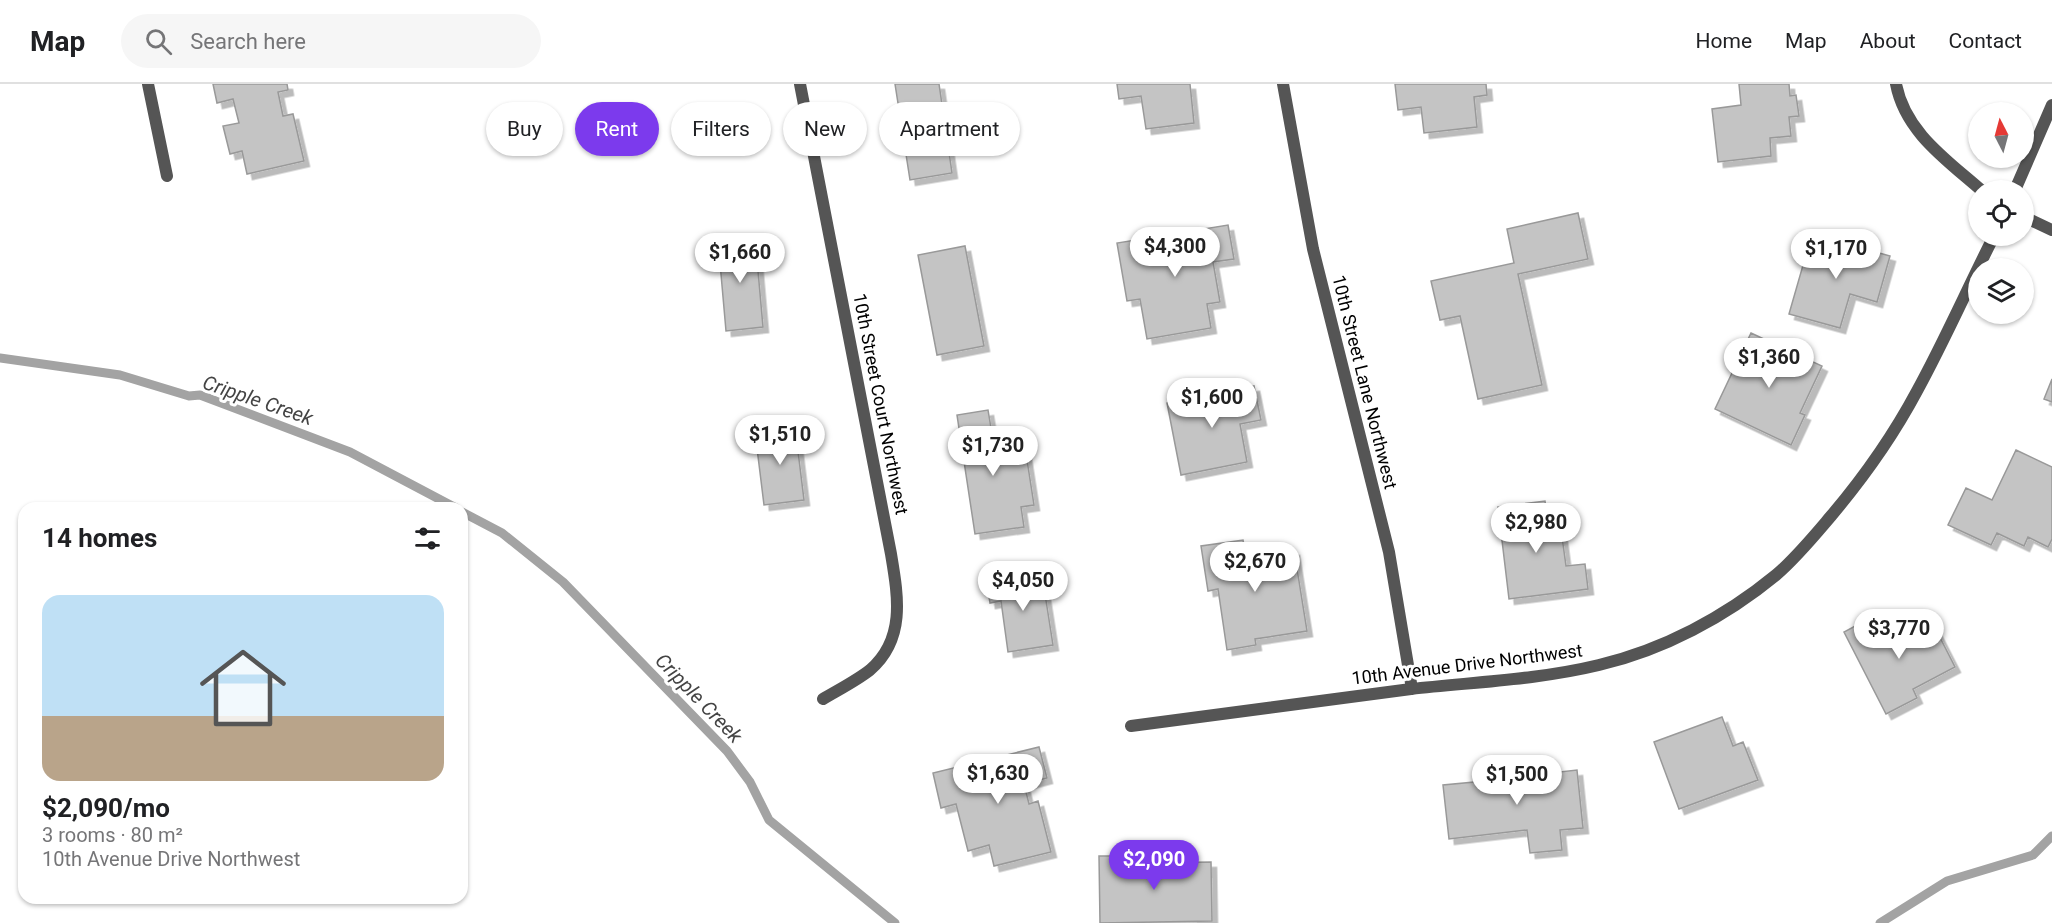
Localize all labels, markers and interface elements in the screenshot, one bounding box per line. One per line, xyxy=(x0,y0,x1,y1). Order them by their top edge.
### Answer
search box xyxy=(121,14,541,68)
text: Map xyxy=(30,25,85,58)
icon: search xyxy=(142,25,175,58)
text: Search here xyxy=(190,29,306,54)
text: Home xyxy=(1696,29,1752,53)
text: Map xyxy=(1785,29,1827,53)
text: About xyxy=(1860,29,1916,53)
text: Contact xyxy=(1949,29,2022,53)
chip: Buy xyxy=(486,102,563,156)
chip: Rent xyxy=(575,102,659,156)
chip: Filters xyxy=(671,102,771,156)
chip: New xyxy=(783,102,867,156)
chip: Apartment xyxy=(879,102,1020,156)
north arrow xyxy=(1968,102,2034,168)
map controls xyxy=(1968,102,2034,324)
button: locate xyxy=(1968,180,2034,246)
pin: $4,300 xyxy=(1126,227,1224,278)
pin: $1,170 xyxy=(1787,229,1885,280)
pin: $1,660 xyxy=(691,233,789,284)
text: $4,300 xyxy=(1144,234,1206,258)
text: $1,170 xyxy=(1805,236,1867,260)
text: $1,660 xyxy=(709,240,771,264)
button: layers xyxy=(1968,258,2034,324)
street label: 10th Street Lane Northwest xyxy=(1328,273,1402,491)
street label: 10th Street Court Northwest xyxy=(849,292,913,517)
pin: $1,360 xyxy=(1720,338,1818,389)
text: $1,360 xyxy=(1738,345,1800,369)
water label: Cripple Creek xyxy=(200,370,317,430)
pin: $1,600 xyxy=(1163,378,1261,429)
text: $1,600 xyxy=(1181,385,1243,409)
pin: $1,510 xyxy=(731,415,829,466)
text: $1,510 xyxy=(749,422,811,446)
pin: $1,730 xyxy=(944,426,1042,477)
text: $1,730 xyxy=(962,433,1024,457)
pin: $2,980 xyxy=(1487,503,1585,554)
text: $2,980 xyxy=(1505,510,1567,534)
icon: filters xyxy=(411,522,444,555)
text: 14 homes xyxy=(42,523,157,553)
pin: $2,670 xyxy=(1206,542,1304,593)
text: $2,670 xyxy=(1224,549,1286,573)
pin: $4,050 xyxy=(974,561,1072,612)
text: $4,050 xyxy=(992,568,1054,592)
pin: $3,770 xyxy=(1850,609,1948,660)
text: $3,770 xyxy=(1868,616,1930,640)
icon: home xyxy=(189,634,297,742)
street label: 10th Avenue Drive Northwest xyxy=(1350,639,1584,689)
water label: Cripple Creek xyxy=(650,648,748,749)
pin: $1,630 xyxy=(949,754,1047,805)
pin: $1,500 xyxy=(1468,755,1566,806)
text: $1,630 xyxy=(967,761,1029,785)
text: $1,500 xyxy=(1486,762,1548,786)
text: $2,090/mo xyxy=(42,793,170,823)
text: 3 rooms · 80 m² xyxy=(42,823,183,847)
pin: $2,090 xyxy=(1105,840,1203,891)
text: 10th Avenue Drive Northwest xyxy=(42,847,300,871)
text: $2,090 xyxy=(1123,847,1185,871)

